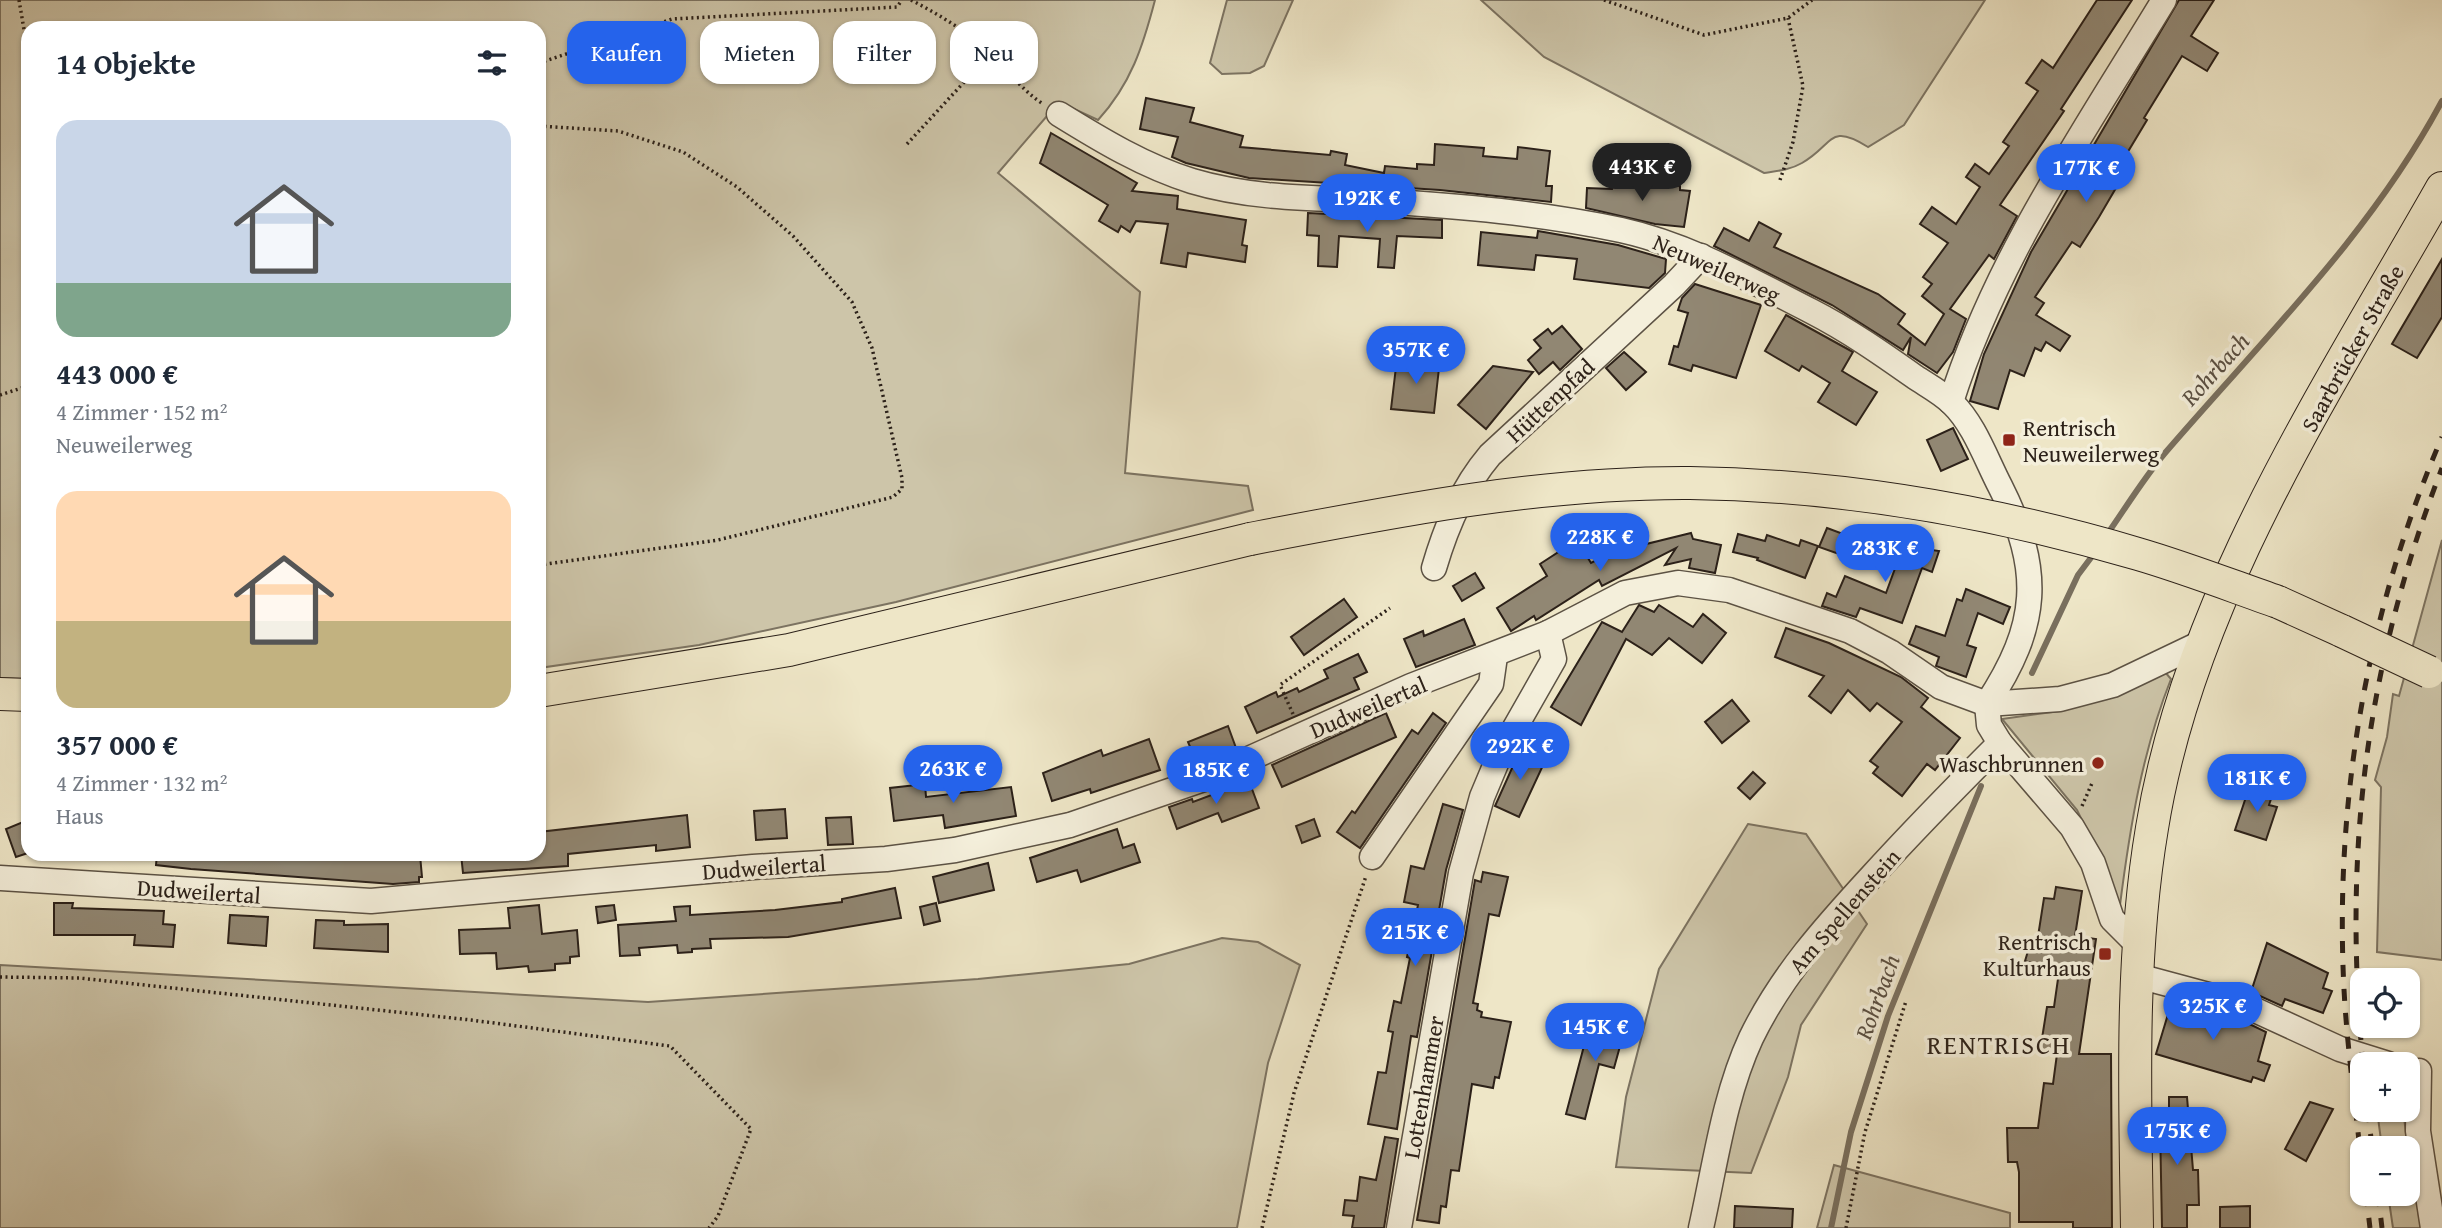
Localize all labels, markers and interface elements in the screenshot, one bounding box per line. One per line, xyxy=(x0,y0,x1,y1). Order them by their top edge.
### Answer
chip: Kaufen xyxy=(567,21,686,84)
chip: Mieten xyxy=(700,21,819,84)
chip: Filter xyxy=(833,21,936,84)
chip: Neu xyxy=(950,21,1038,84)
text: 14 Objekte xyxy=(56,41,196,85)
icon: filters xyxy=(473,44,511,82)
pin: 443K € xyxy=(1585,144,1699,203)
pin: 177K € xyxy=(2029,144,2143,204)
text: 443K € xyxy=(1608,149,1676,182)
text: 177K € xyxy=(2052,150,2120,183)
icon: home xyxy=(221,166,347,292)
pin: 192K € xyxy=(1310,174,1424,234)
text: 192K € xyxy=(1333,180,1401,213)
street label: Neuweilerweg xyxy=(1648,225,1786,311)
street label: Saarbrücker Straße xyxy=(2292,258,2412,438)
water label: Rohrbach xyxy=(2172,325,2257,414)
pin: 357K € xyxy=(1359,326,1473,386)
text: 357K € xyxy=(1382,332,1450,365)
street label: Hüttenpfad xyxy=(1498,350,1602,450)
text: 443 000 € xyxy=(56,351,178,395)
text: 4 Zimmer · 152 m² xyxy=(56,395,227,428)
place label: Rentrisch Neuweilerweg xyxy=(2023,411,2160,470)
text: Neuweilerweg xyxy=(56,428,192,461)
marker: Rentrisch Neuweilerweg xyxy=(2001,432,2017,448)
pin: 228K € xyxy=(1543,514,1657,573)
text: 228K € xyxy=(1566,519,1634,552)
pin: 283K € xyxy=(1828,524,1942,584)
text: 283K € xyxy=(1851,530,1919,563)
icon: home xyxy=(221,537,347,663)
street label: Dudweilertal xyxy=(1304,668,1432,746)
text: 357 000 € xyxy=(56,722,178,766)
pin: 292K € xyxy=(1463,722,1577,782)
text: 292K € xyxy=(1486,728,1554,761)
pin: 263K € xyxy=(896,746,1010,805)
pin: 185K € xyxy=(1159,746,1273,806)
place label: Waschbrunnen xyxy=(1939,747,2084,780)
text: 263K € xyxy=(919,751,987,784)
text: 185K € xyxy=(1182,752,1250,785)
pin: 181K € xyxy=(2200,754,2314,814)
marker: Waschbrunnen xyxy=(2090,755,2106,771)
text: 181K € xyxy=(2223,760,2291,793)
text: 4 Zimmer · 132 m² xyxy=(56,766,227,799)
text: Haus xyxy=(56,799,104,832)
street label: Am Spellenstein xyxy=(1780,841,1908,981)
street label: Dudweilertal xyxy=(701,846,827,888)
street label: Dudweilertal xyxy=(136,870,262,912)
pin: 215K € xyxy=(1358,908,1472,968)
text: 215K € xyxy=(1381,914,1449,947)
place label: Rentrisch Kulturhaus xyxy=(1983,925,2091,984)
marker: Rentrisch Kulturhaus xyxy=(2097,946,2113,962)
water label: Rohrbach xyxy=(1845,950,1909,1045)
map controls xyxy=(2350,968,2420,1206)
button: locate xyxy=(2350,968,2420,1038)
pin: 325K € xyxy=(2156,982,2270,1042)
text: 325K € xyxy=(2179,988,2247,1021)
pin: 145K € xyxy=(1538,1004,1652,1063)
text: 145K € xyxy=(1561,1009,1629,1042)
street label: Lottenhammer xyxy=(1394,1012,1452,1161)
district label: RENTRISCH xyxy=(1927,1025,2071,1064)
button: + xyxy=(2350,1052,2420,1122)
pin: 175K € xyxy=(2120,1108,2234,1167)
text: 175K € xyxy=(2143,1113,2211,1146)
button: − xyxy=(2350,1136,2420,1206)

